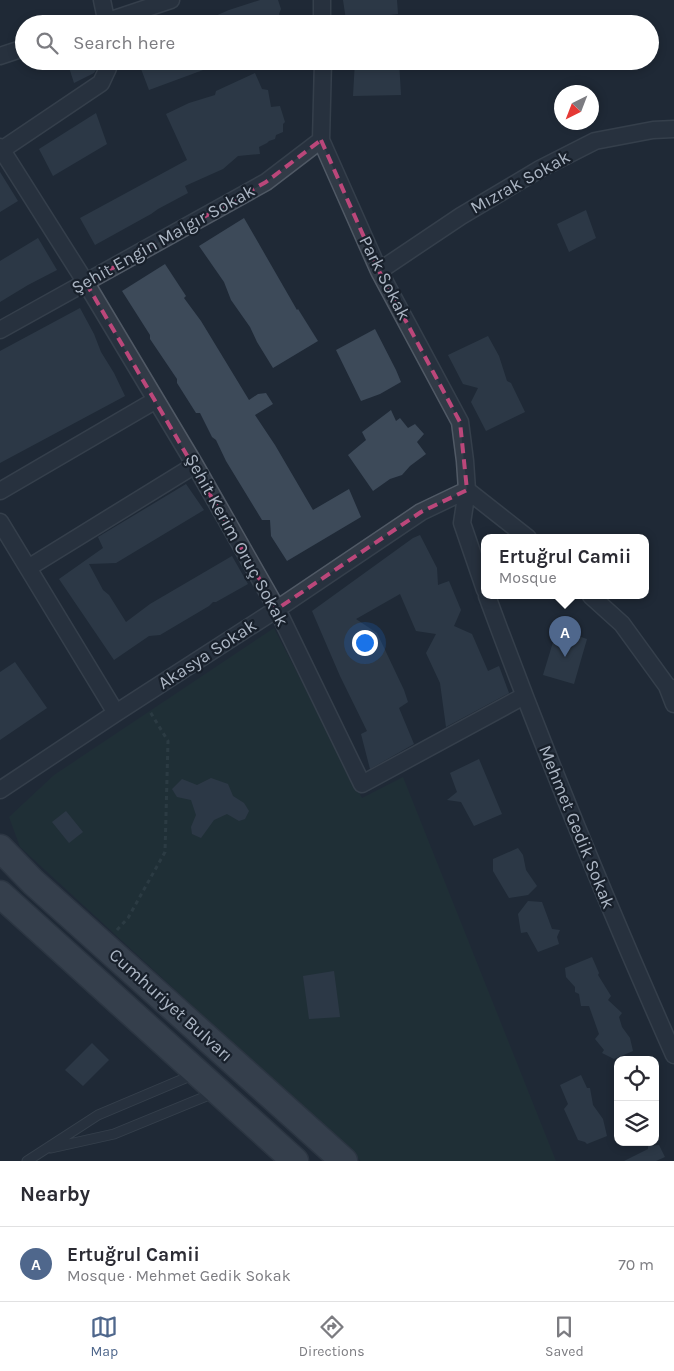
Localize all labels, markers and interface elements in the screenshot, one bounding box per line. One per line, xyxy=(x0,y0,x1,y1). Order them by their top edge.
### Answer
search box xyxy=(15,15,659,70)
icon: search xyxy=(33,29,61,57)
text: Search here xyxy=(73,32,175,54)
north arrow xyxy=(554,85,599,130)
street label: Mızrak Sokak xyxy=(466,145,574,219)
street label: Şehit Engin Malgır Sokak xyxy=(67,179,259,299)
street label: Park Sokak xyxy=(354,232,416,324)
street label: Şehit Kerim Oruç Sokak xyxy=(180,450,294,630)
popup xyxy=(481,534,649,599)
text: Ertuğrul Camii xyxy=(499,546,631,568)
text: Mosque xyxy=(499,568,557,587)
street label: Akasya Sokak xyxy=(154,614,260,694)
pin: A xyxy=(549,616,581,657)
your location xyxy=(352,630,378,656)
street label: Mehmet Gedik Sokak xyxy=(534,742,620,912)
street label: Cumhuriyet Bulvarı xyxy=(105,944,237,1066)
map controls xyxy=(614,1056,659,1146)
button: locate xyxy=(614,1056,659,1101)
button: layers xyxy=(614,1101,659,1146)
text: Nearby xyxy=(20,1182,90,1206)
text: Ertuğrul Camii xyxy=(67,1244,200,1266)
text: A xyxy=(31,1255,41,1274)
text: 70 m xyxy=(618,1255,654,1274)
text: Mosque · Mehmet Gedik Sokak xyxy=(67,1266,291,1285)
tab: Map xyxy=(90,1313,118,1360)
tab: Directions xyxy=(299,1313,365,1360)
tab: Saved xyxy=(545,1313,584,1360)

